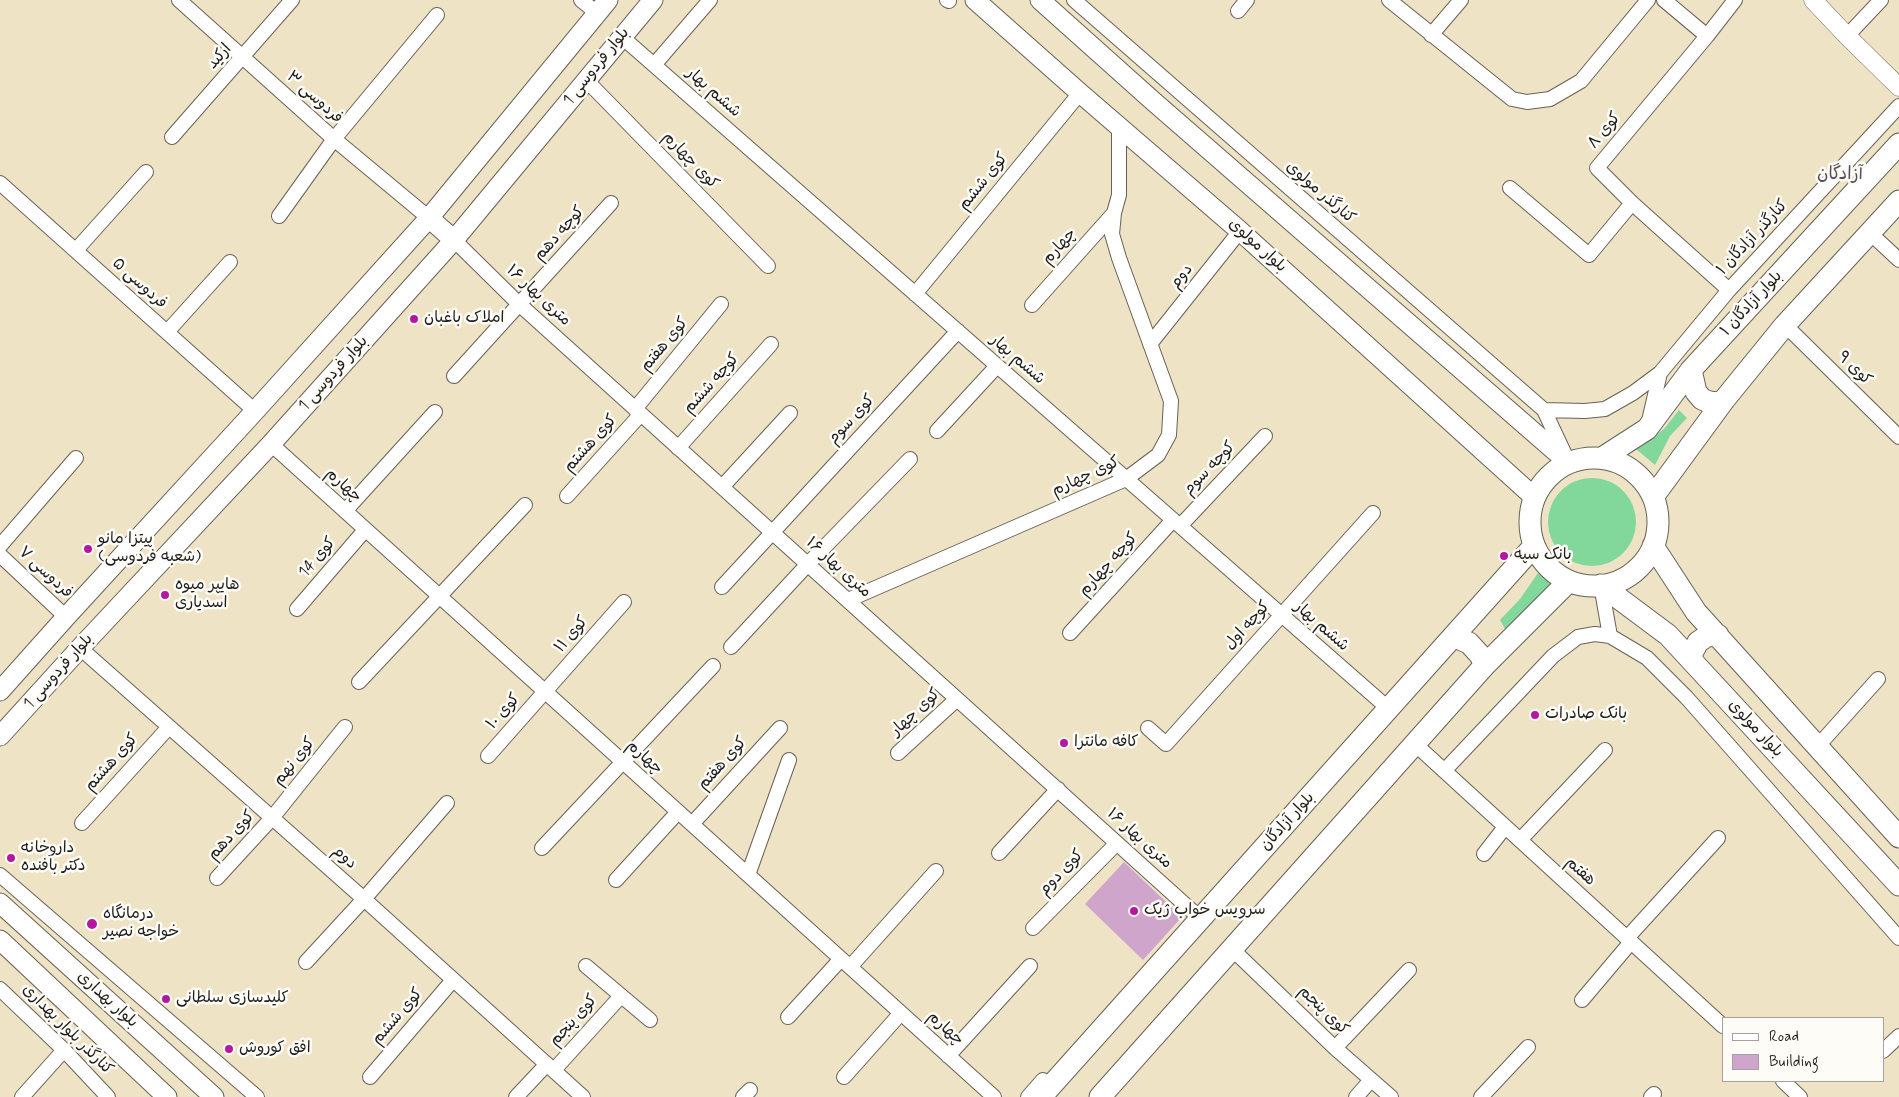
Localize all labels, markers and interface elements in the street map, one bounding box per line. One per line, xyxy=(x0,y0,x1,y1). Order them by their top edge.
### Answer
street label: بلوار فردوسی 1 xyxy=(560,24,634,110)
street label: ارکید xyxy=(204,40,236,74)
street label: ششم بهار xyxy=(682,64,744,122)
street label: فردوسی ۳ xyxy=(282,68,346,128)
street label: کوی ۸ xyxy=(1584,109,1626,153)
street label: کوی چهارم xyxy=(658,128,722,194)
street label: کوی ششم xyxy=(955,149,1013,215)
street label: کنارگذر مولوی xyxy=(1281,158,1359,228)
district label: آزادگان xyxy=(1817,164,1863,186)
street label: کنارگذر آزادگان ۱ xyxy=(1713,196,1793,280)
street label: کوچه دهم xyxy=(530,203,590,265)
street label: بلوار مولوی xyxy=(1224,215,1290,277)
street label: چهارم xyxy=(1039,225,1081,269)
street label: فردوسی ۵ xyxy=(108,254,170,314)
street label: ۱۶ متری بهار xyxy=(502,261,574,331)
street label: دوم xyxy=(1166,261,1198,293)
street label: بلوار آزادگان ۱ xyxy=(1717,267,1787,341)
place label: املاک باغبان xyxy=(424,309,505,329)
marker: املاک باغبان xyxy=(408,313,420,325)
street label: کوی هفتم xyxy=(637,314,693,376)
street label: ششم بهار xyxy=(986,331,1048,389)
street label: بلوار فردوسی 1 xyxy=(295,332,373,416)
street label: کوی ۹ xyxy=(1833,348,1875,390)
street label: کوچه ششم xyxy=(680,350,744,418)
street label: کوی سوم xyxy=(824,391,880,449)
street label: کوی هشتم xyxy=(560,411,622,477)
street label: کوچه سوم xyxy=(1180,438,1240,500)
street label: کوی چهارم xyxy=(1049,453,1123,501)
street label: چهارم xyxy=(321,465,365,507)
street label: کوچه چهارم xyxy=(1075,529,1143,601)
place label: پیتزا مانو (شعبه فردوسی) xyxy=(98,530,201,568)
street label: کوی 14 xyxy=(295,534,341,582)
street label: ۱۶ متری بهار xyxy=(801,534,875,602)
street label: فردوسی ۷ xyxy=(14,543,76,603)
marker: پیتزا مانو (شعبه فردوسی) xyxy=(82,543,94,555)
place label: بانک سپه xyxy=(1514,546,1572,566)
marker: بانک سپه xyxy=(1498,550,1510,562)
place label: هایپر میوه اسدیاری xyxy=(175,576,240,614)
marker: هایپر میوه اسدیاری xyxy=(159,589,171,601)
street label: کوچه اول xyxy=(1221,598,1275,654)
street label: ششم بهار xyxy=(1290,598,1352,656)
street label: کوی ۱۱ xyxy=(551,613,593,657)
street label: بلوار فردوسی 1 xyxy=(20,630,98,714)
street label: کوی چهار xyxy=(887,685,945,741)
street label: کوی ۱۰ xyxy=(483,690,525,734)
street label: بلوار مولوی xyxy=(1723,696,1787,762)
place label: بانک صادرات xyxy=(1545,705,1627,725)
marker: بانک صادرات xyxy=(1529,709,1541,721)
street label: کوی هشتم xyxy=(81,730,143,796)
street label: کوی هفتم xyxy=(694,733,752,795)
place label: کافه مانترا xyxy=(1074,733,1139,753)
street label: کوی نهم xyxy=(270,734,320,790)
street label: چهارم xyxy=(622,737,666,779)
marker: کافه مانترا xyxy=(1058,737,1070,749)
street label: بلوار آزادگان xyxy=(1257,789,1319,855)
street label: ۱۶ متری بهار xyxy=(1102,805,1176,873)
street label: کوی دهم xyxy=(204,807,260,865)
place label: داروخانه دکتر بافنده xyxy=(21,839,85,877)
street label: دوم xyxy=(328,842,360,874)
street label: کوی دوم xyxy=(1035,846,1089,900)
marker: داروخانه دکتر بافنده xyxy=(5,852,17,864)
street label: هفتم xyxy=(1561,853,1599,891)
place label: سرویس خواب ژیک xyxy=(1144,901,1266,921)
place label: درمانگاه خواجه نصیر xyxy=(103,905,179,943)
marker: سرویس خواب ژیک xyxy=(1128,905,1140,917)
marker: درمانگاه خواجه نصیر xyxy=(85,917,99,931)
street label: بلوار بهداری xyxy=(73,968,141,1032)
street label: کنارگذر بلوار بهداری xyxy=(18,981,116,1079)
street label: کوی پنجم xyxy=(1294,982,1352,1040)
street label: کوی ششم xyxy=(368,985,428,1049)
place label: کلیدسازی سلطانی xyxy=(176,989,288,1009)
street label: کوی پنجم xyxy=(546,991,602,1051)
marker: کلیدسازی سلطانی xyxy=(160,993,172,1005)
street label: چهارم xyxy=(923,1008,967,1050)
legend xyxy=(1722,1017,1884,1082)
text: Road xyxy=(1769,1027,1799,1047)
place label: افق کوروش xyxy=(239,1039,311,1059)
marker: افق کوروش xyxy=(223,1043,235,1055)
text: Building xyxy=(1769,1052,1819,1072)

